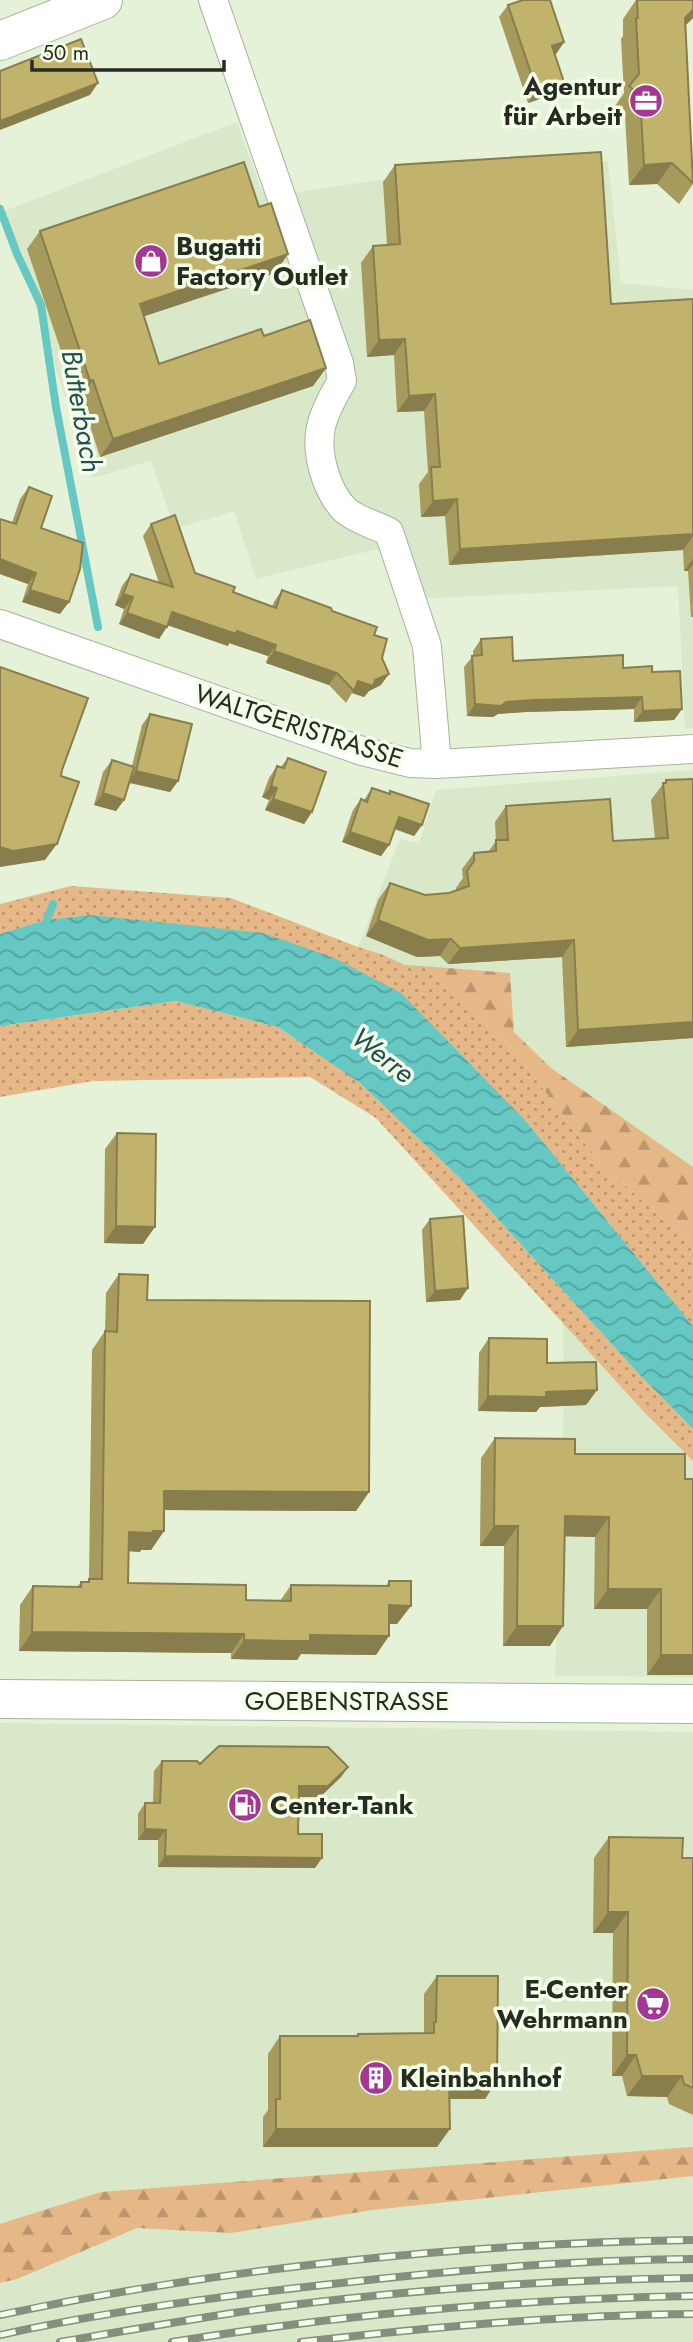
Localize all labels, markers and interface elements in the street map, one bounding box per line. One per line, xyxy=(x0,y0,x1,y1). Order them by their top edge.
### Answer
scale bar xyxy=(32,28,224,72)
text: 50 m xyxy=(42,38,89,68)
place label: Agentur für Arbeit xyxy=(503,67,623,135)
office icon: Agentur für Arbeit xyxy=(627,82,665,120)
place label: Bugatti Factory Outlet xyxy=(176,227,348,295)
shop icon: Bugatti Factory Outlet xyxy=(132,242,170,280)
water label: Butterbach xyxy=(51,346,112,476)
street label: WALTGERISTRASSE xyxy=(190,674,408,778)
water label: Werre xyxy=(342,1017,423,1093)
street label: GOEBENSTRASSE xyxy=(245,1682,449,1720)
fuel station icon: Center-Tank xyxy=(226,1786,264,1824)
place label: Center-Tank xyxy=(270,1786,414,1824)
place label: E-Center Wehrmann xyxy=(497,1970,628,2038)
supermarket icon: E-Center Wehrmann xyxy=(634,1985,672,2023)
building icon: Kleinbahnhof xyxy=(357,2059,395,2097)
place label: Kleinbahnhof xyxy=(400,2059,562,2097)

